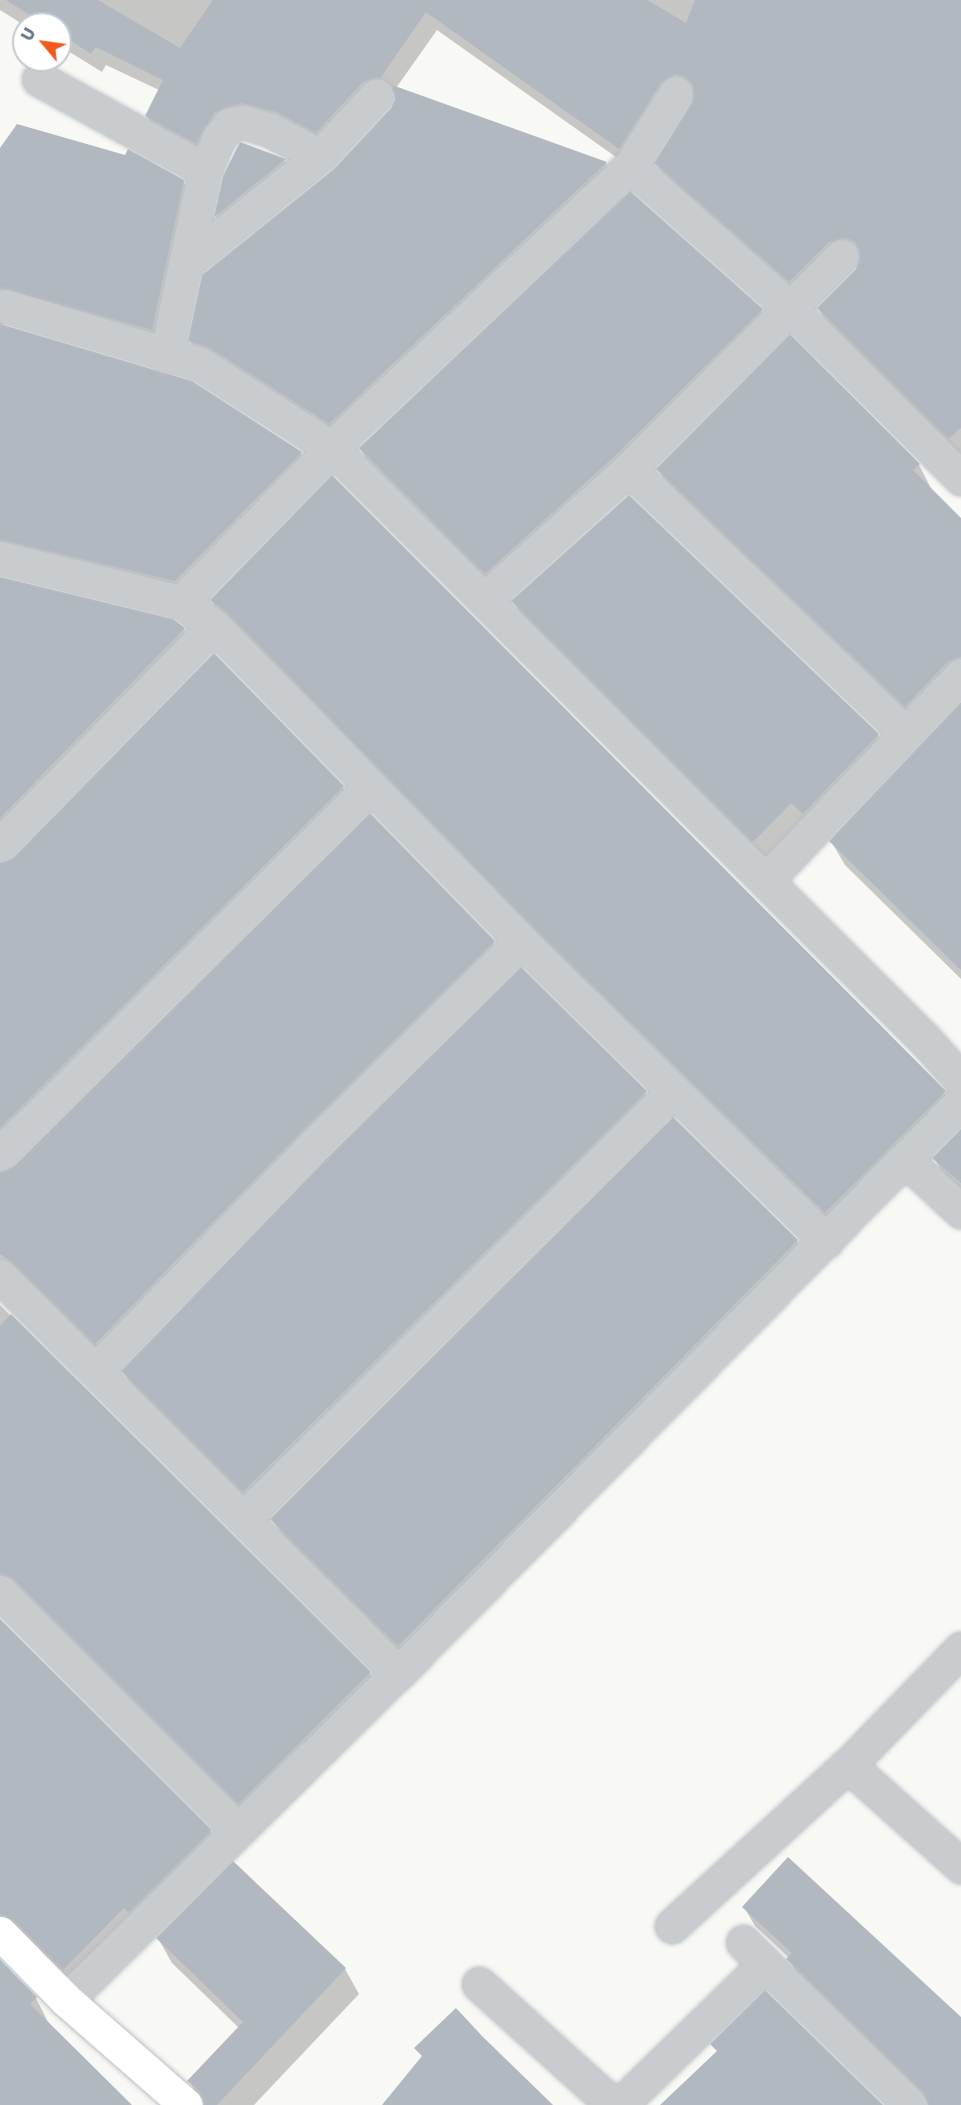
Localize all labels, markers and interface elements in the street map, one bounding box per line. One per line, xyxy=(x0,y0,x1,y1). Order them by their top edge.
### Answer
north arrow xyxy=(12,12,72,72)
text: U xyxy=(16,24,40,44)

